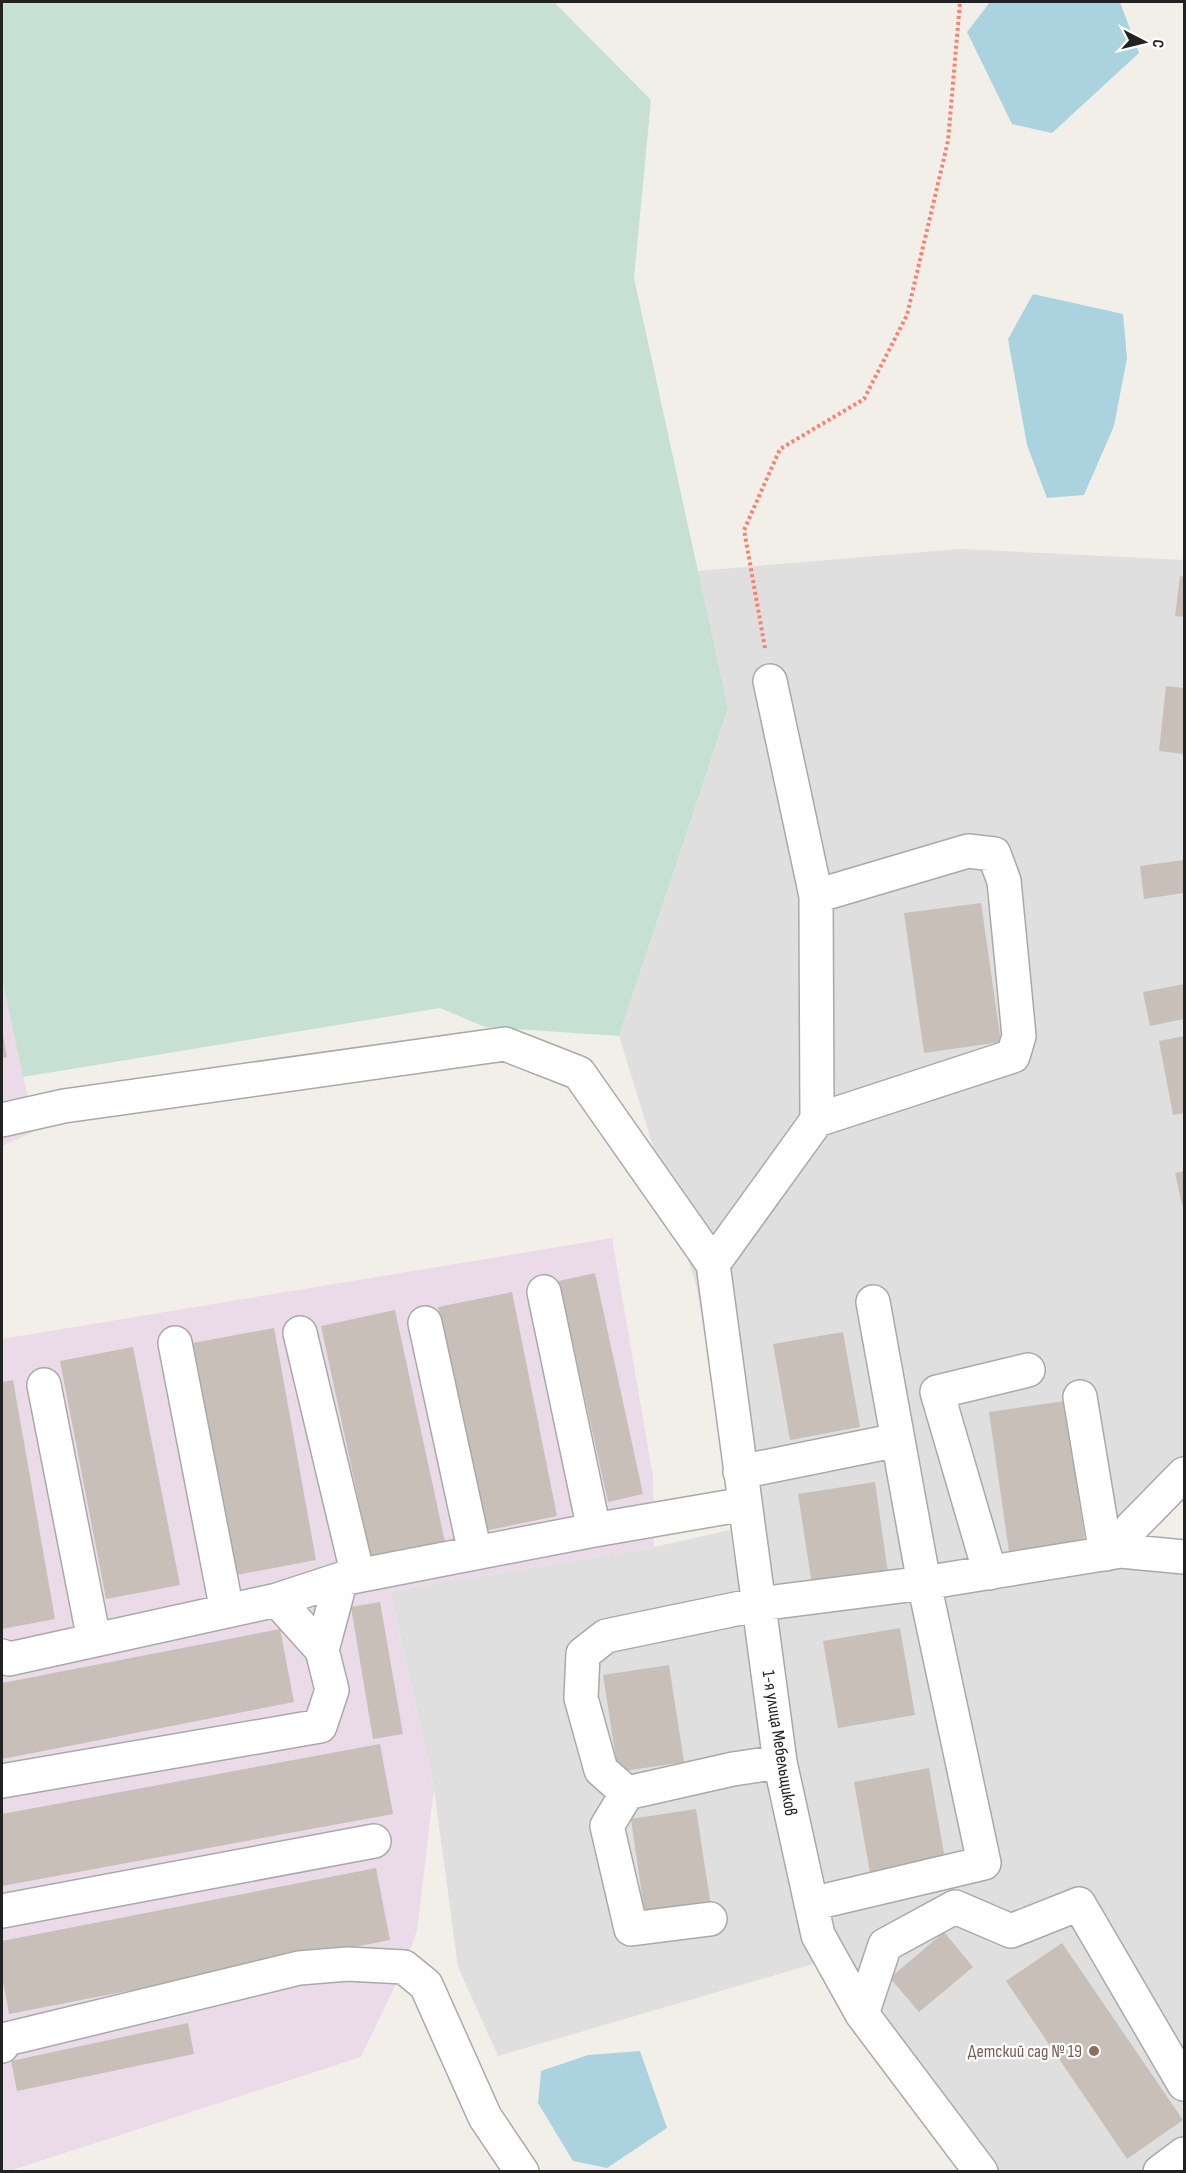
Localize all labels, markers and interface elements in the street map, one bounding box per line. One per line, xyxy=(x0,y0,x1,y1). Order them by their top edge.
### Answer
north arrow xyxy=(1114,12,1174,72)
text: С xyxy=(1147,38,1167,49)
street label: 1-я улица Мебельщиков xyxy=(758,1669,801,1817)
place label: Детский сад № 19 xyxy=(968,2041,1082,2062)
marker: Детский сад № 19 xyxy=(1087,2044,1101,2058)

